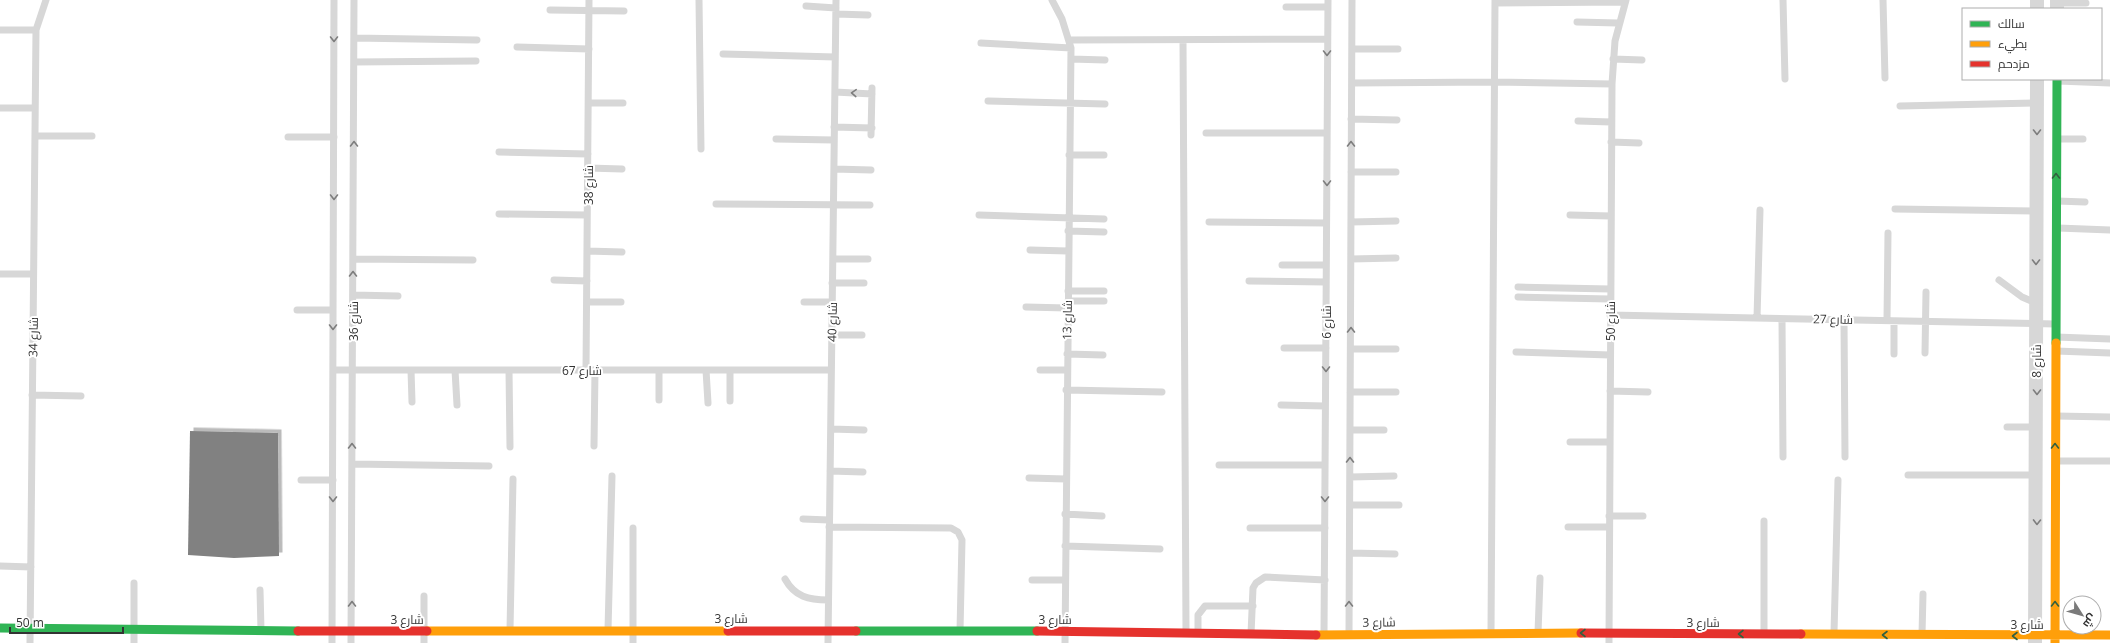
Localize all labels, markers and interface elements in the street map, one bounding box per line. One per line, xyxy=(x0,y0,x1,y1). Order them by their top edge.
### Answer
legend xyxy=(1962,8,2102,80)
text: سالك xyxy=(1998,15,2025,32)
text: بطيء xyxy=(1998,35,2027,54)
one-way arrow xyxy=(330,36,338,42)
one-way arrow xyxy=(1323,50,1331,56)
text: مزدحم xyxy=(1998,55,2030,72)
one-way arrow xyxy=(851,89,857,97)
one-way arrow xyxy=(2033,129,2041,135)
one-way arrow xyxy=(350,141,358,147)
one-way arrow xyxy=(1347,141,1355,147)
street label: شارع 38 xyxy=(580,165,597,205)
one-way arrow xyxy=(2052,173,2060,179)
one-way arrow xyxy=(1323,180,1331,186)
one-way arrow xyxy=(330,194,338,200)
one-way arrow xyxy=(2032,259,2040,265)
one-way arrow xyxy=(349,271,357,277)
street label: شارع 13 xyxy=(1058,300,1076,340)
street label: شارع 36 xyxy=(345,301,362,341)
street label: شارع 50 xyxy=(1602,301,1619,341)
street label: شارع 40 xyxy=(823,302,841,342)
street label: شارع 6 xyxy=(1318,305,1335,339)
street label: شارع 27 xyxy=(1813,310,1853,328)
street label: شارع 34 xyxy=(24,317,42,357)
one-way arrow xyxy=(329,324,337,330)
one-way arrow xyxy=(1347,327,1355,333)
street label: شارع 8 xyxy=(2028,344,2045,378)
street label: شارع 67 xyxy=(562,362,602,379)
one-way arrow xyxy=(1322,366,1330,372)
one-way arrow xyxy=(2032,389,2041,395)
one-way arrow xyxy=(348,443,356,449)
one-way arrow xyxy=(2051,443,2059,449)
one-way arrow xyxy=(1346,457,1354,463)
one-way arrow xyxy=(328,496,337,502)
one-way arrow xyxy=(1321,496,1329,502)
one-way arrow xyxy=(2033,519,2041,525)
north arrow xyxy=(2062,595,2102,635)
one-way arrow xyxy=(348,601,356,607)
one-way arrow xyxy=(1345,601,1354,607)
one-way arrow xyxy=(2051,601,2059,607)
scale bar xyxy=(10,609,123,635)
street label: شارع 3 xyxy=(714,610,748,627)
street label: شارع 3 xyxy=(390,611,424,628)
street label: شارع 3 xyxy=(1038,611,1072,628)
text: ش xyxy=(2080,611,2101,631)
street label: شارع 3 xyxy=(1362,613,1396,631)
text: 50 m xyxy=(16,614,44,631)
street label: شارع 3 xyxy=(1686,614,1720,631)
street label: شارع 3 xyxy=(2010,616,2044,633)
one-way arrow xyxy=(1580,629,1586,637)
one-way arrow xyxy=(1738,630,1744,638)
one-way arrow xyxy=(1882,631,1888,639)
one-way arrow xyxy=(2012,632,2018,640)

